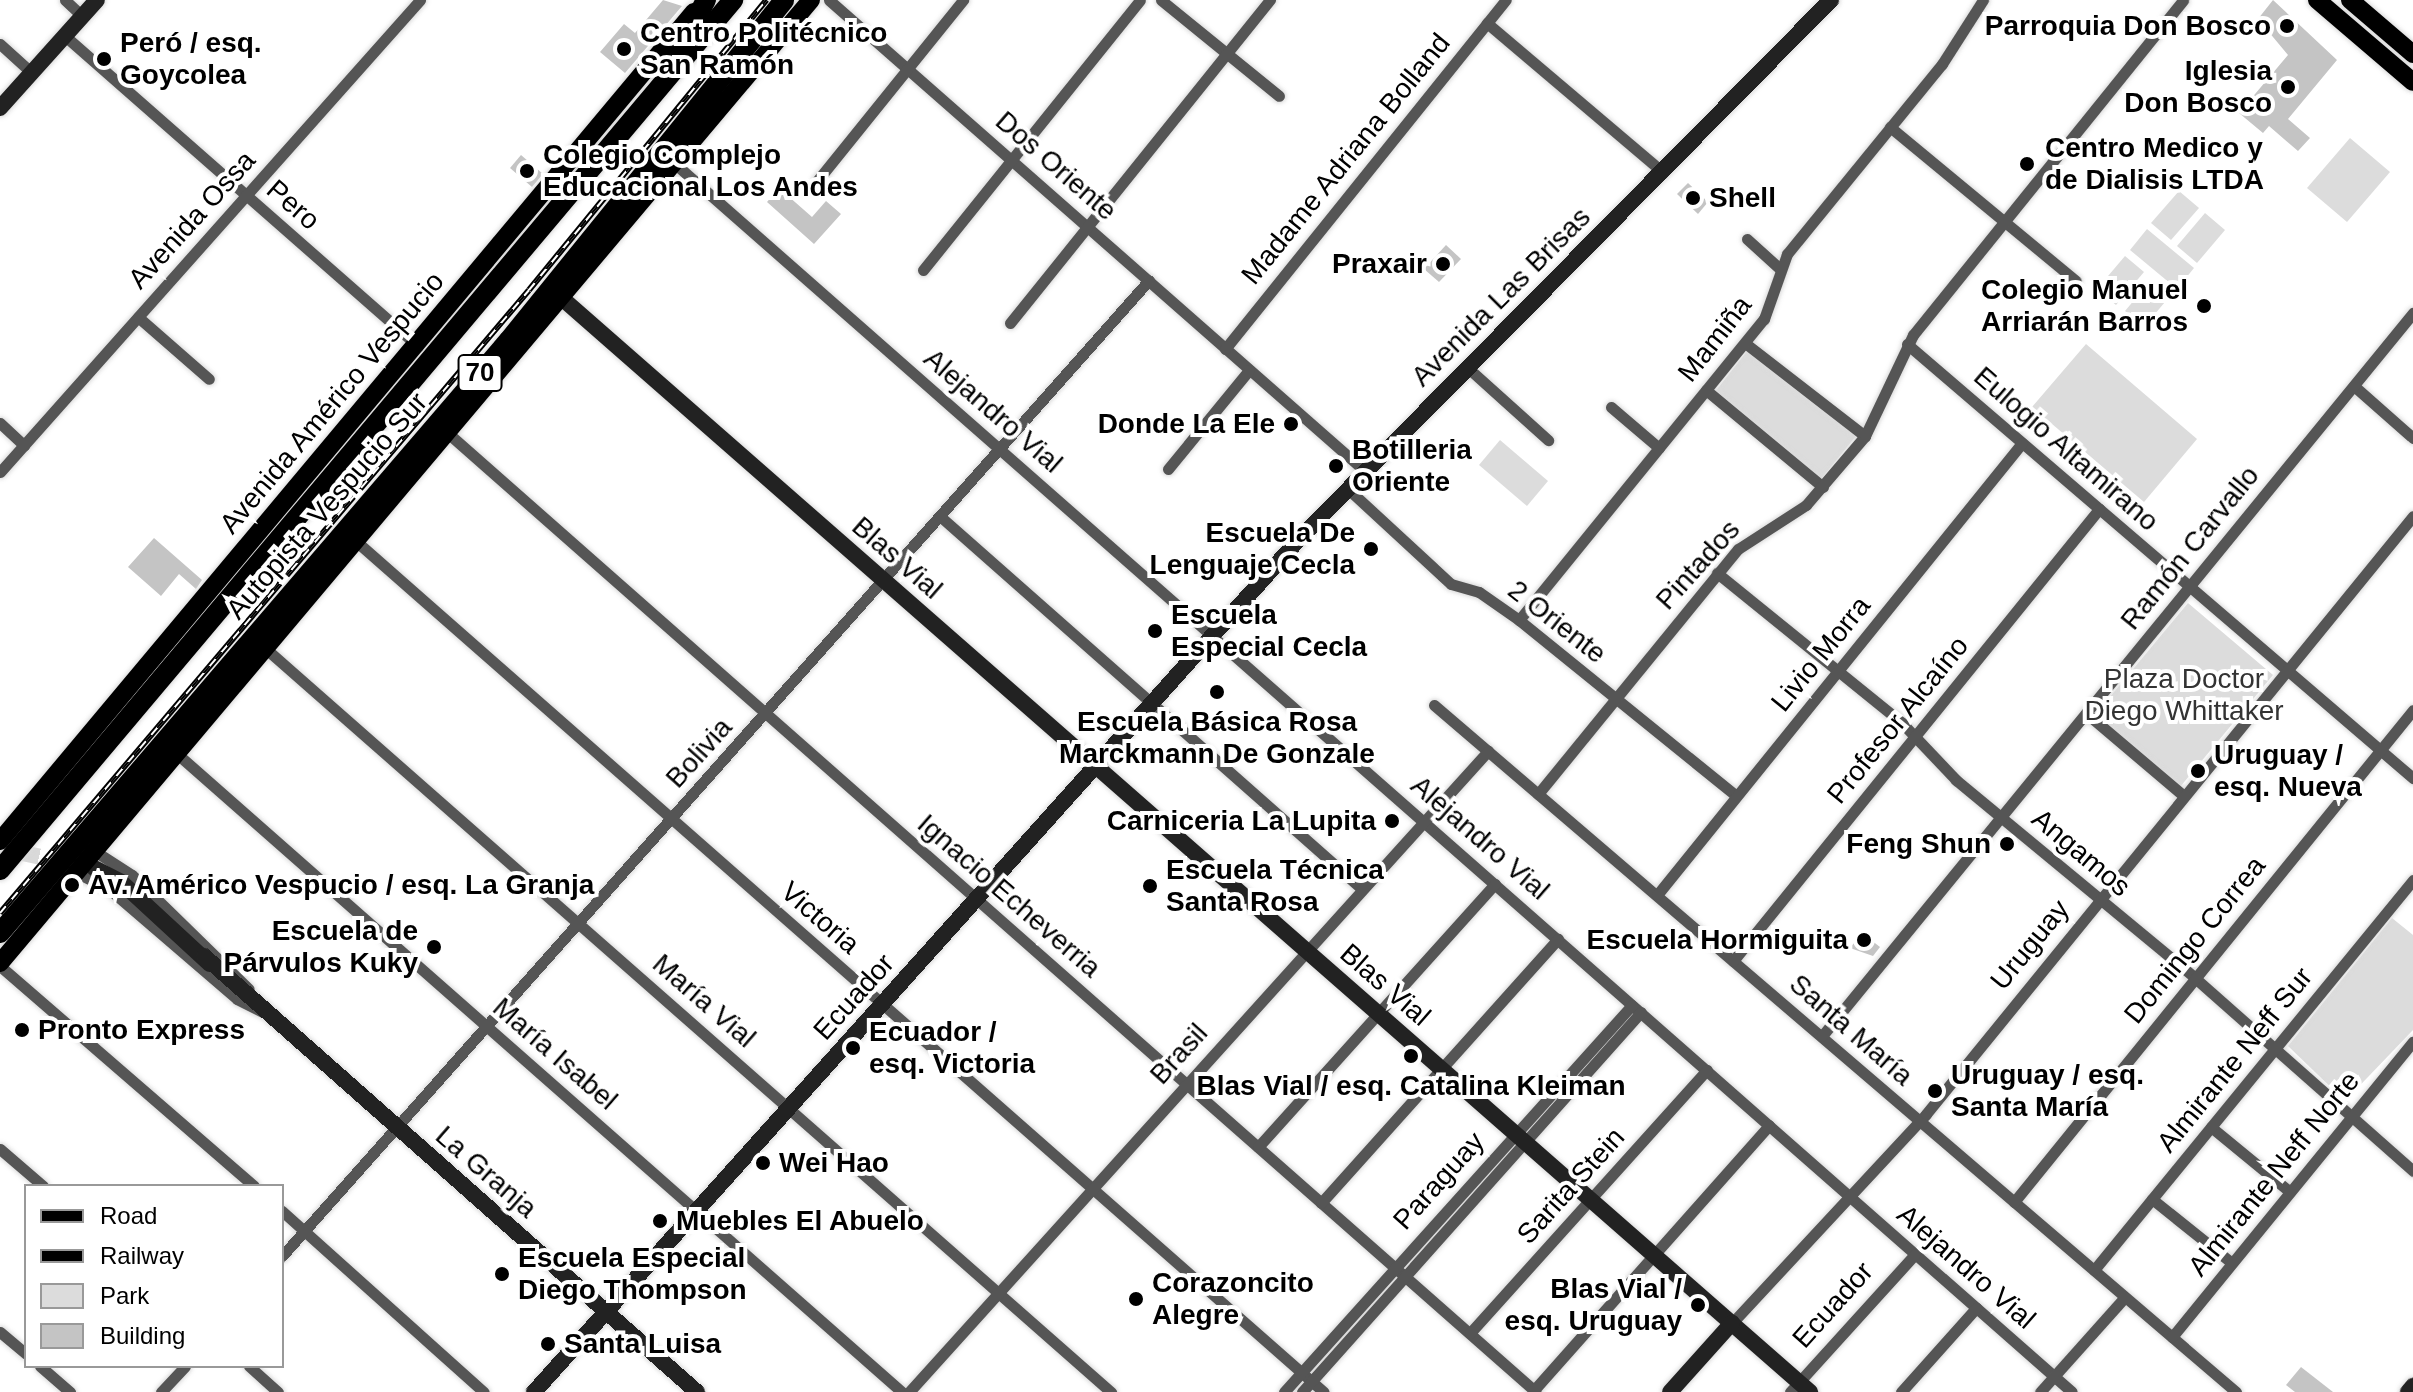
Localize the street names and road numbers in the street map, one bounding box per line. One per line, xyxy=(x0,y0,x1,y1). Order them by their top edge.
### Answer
street label: Madame Adriana Bolland xyxy=(1234,26,1458,292)
street label: Dos Oriente xyxy=(989,104,1123,228)
street label: Avenida Ossa xyxy=(121,144,263,296)
street label: Pero xyxy=(260,173,326,237)
street label: Avenida Las Brisas xyxy=(1405,201,1597,393)
street label: Avenida Américo Vespucio xyxy=(212,265,452,541)
street label: Mamiña xyxy=(1671,289,1759,389)
street label: Alejandro Vial xyxy=(917,342,1069,480)
road number: 70 xyxy=(456,351,504,395)
street label: Eulogio Altamirano xyxy=(1966,359,2166,539)
street label: Autopista Vespucio Sur xyxy=(219,386,435,626)
street label: Ramón Carvallo xyxy=(2114,459,2266,637)
street label: Blas Vial xyxy=(845,510,949,606)
street label: Pintados xyxy=(1649,513,1747,617)
street label: 2 Oriente xyxy=(1501,573,1613,671)
street label: Livio Morra xyxy=(1764,590,1878,718)
street label: Profesor Alcaíno xyxy=(1820,629,1976,811)
street label: Bolivia xyxy=(659,711,739,795)
street label: Alejandro Vial xyxy=(1404,769,1556,907)
street label: Angamos xyxy=(2025,802,2137,904)
street label: Ignacio Echeverria xyxy=(910,807,1108,985)
street label: Domingo Correa xyxy=(2117,850,2273,1030)
street label: Victoria xyxy=(774,875,866,961)
street label: Uruguay xyxy=(1984,893,2076,997)
street label: Blas Vial xyxy=(1333,937,1437,1033)
street label: María Vial xyxy=(646,947,762,1055)
street label: Ecuador xyxy=(807,947,901,1047)
street label: Almirante Neff Sur xyxy=(2150,961,2320,1159)
street label: Santa María xyxy=(1782,967,1920,1093)
street label: María Isabel xyxy=(486,991,624,1117)
street label: Brasil xyxy=(1143,1017,1215,1091)
street label: Almirante Neff Norte xyxy=(2181,1065,2367,1283)
street label: La Granja xyxy=(429,1119,543,1225)
street label: Sarita Stein xyxy=(1510,1121,1632,1251)
street label: Paraguay xyxy=(1386,1125,1492,1237)
street label: Alejandro Vial xyxy=(1890,1198,2042,1336)
street label: Ecuador xyxy=(1786,1255,1880,1355)

